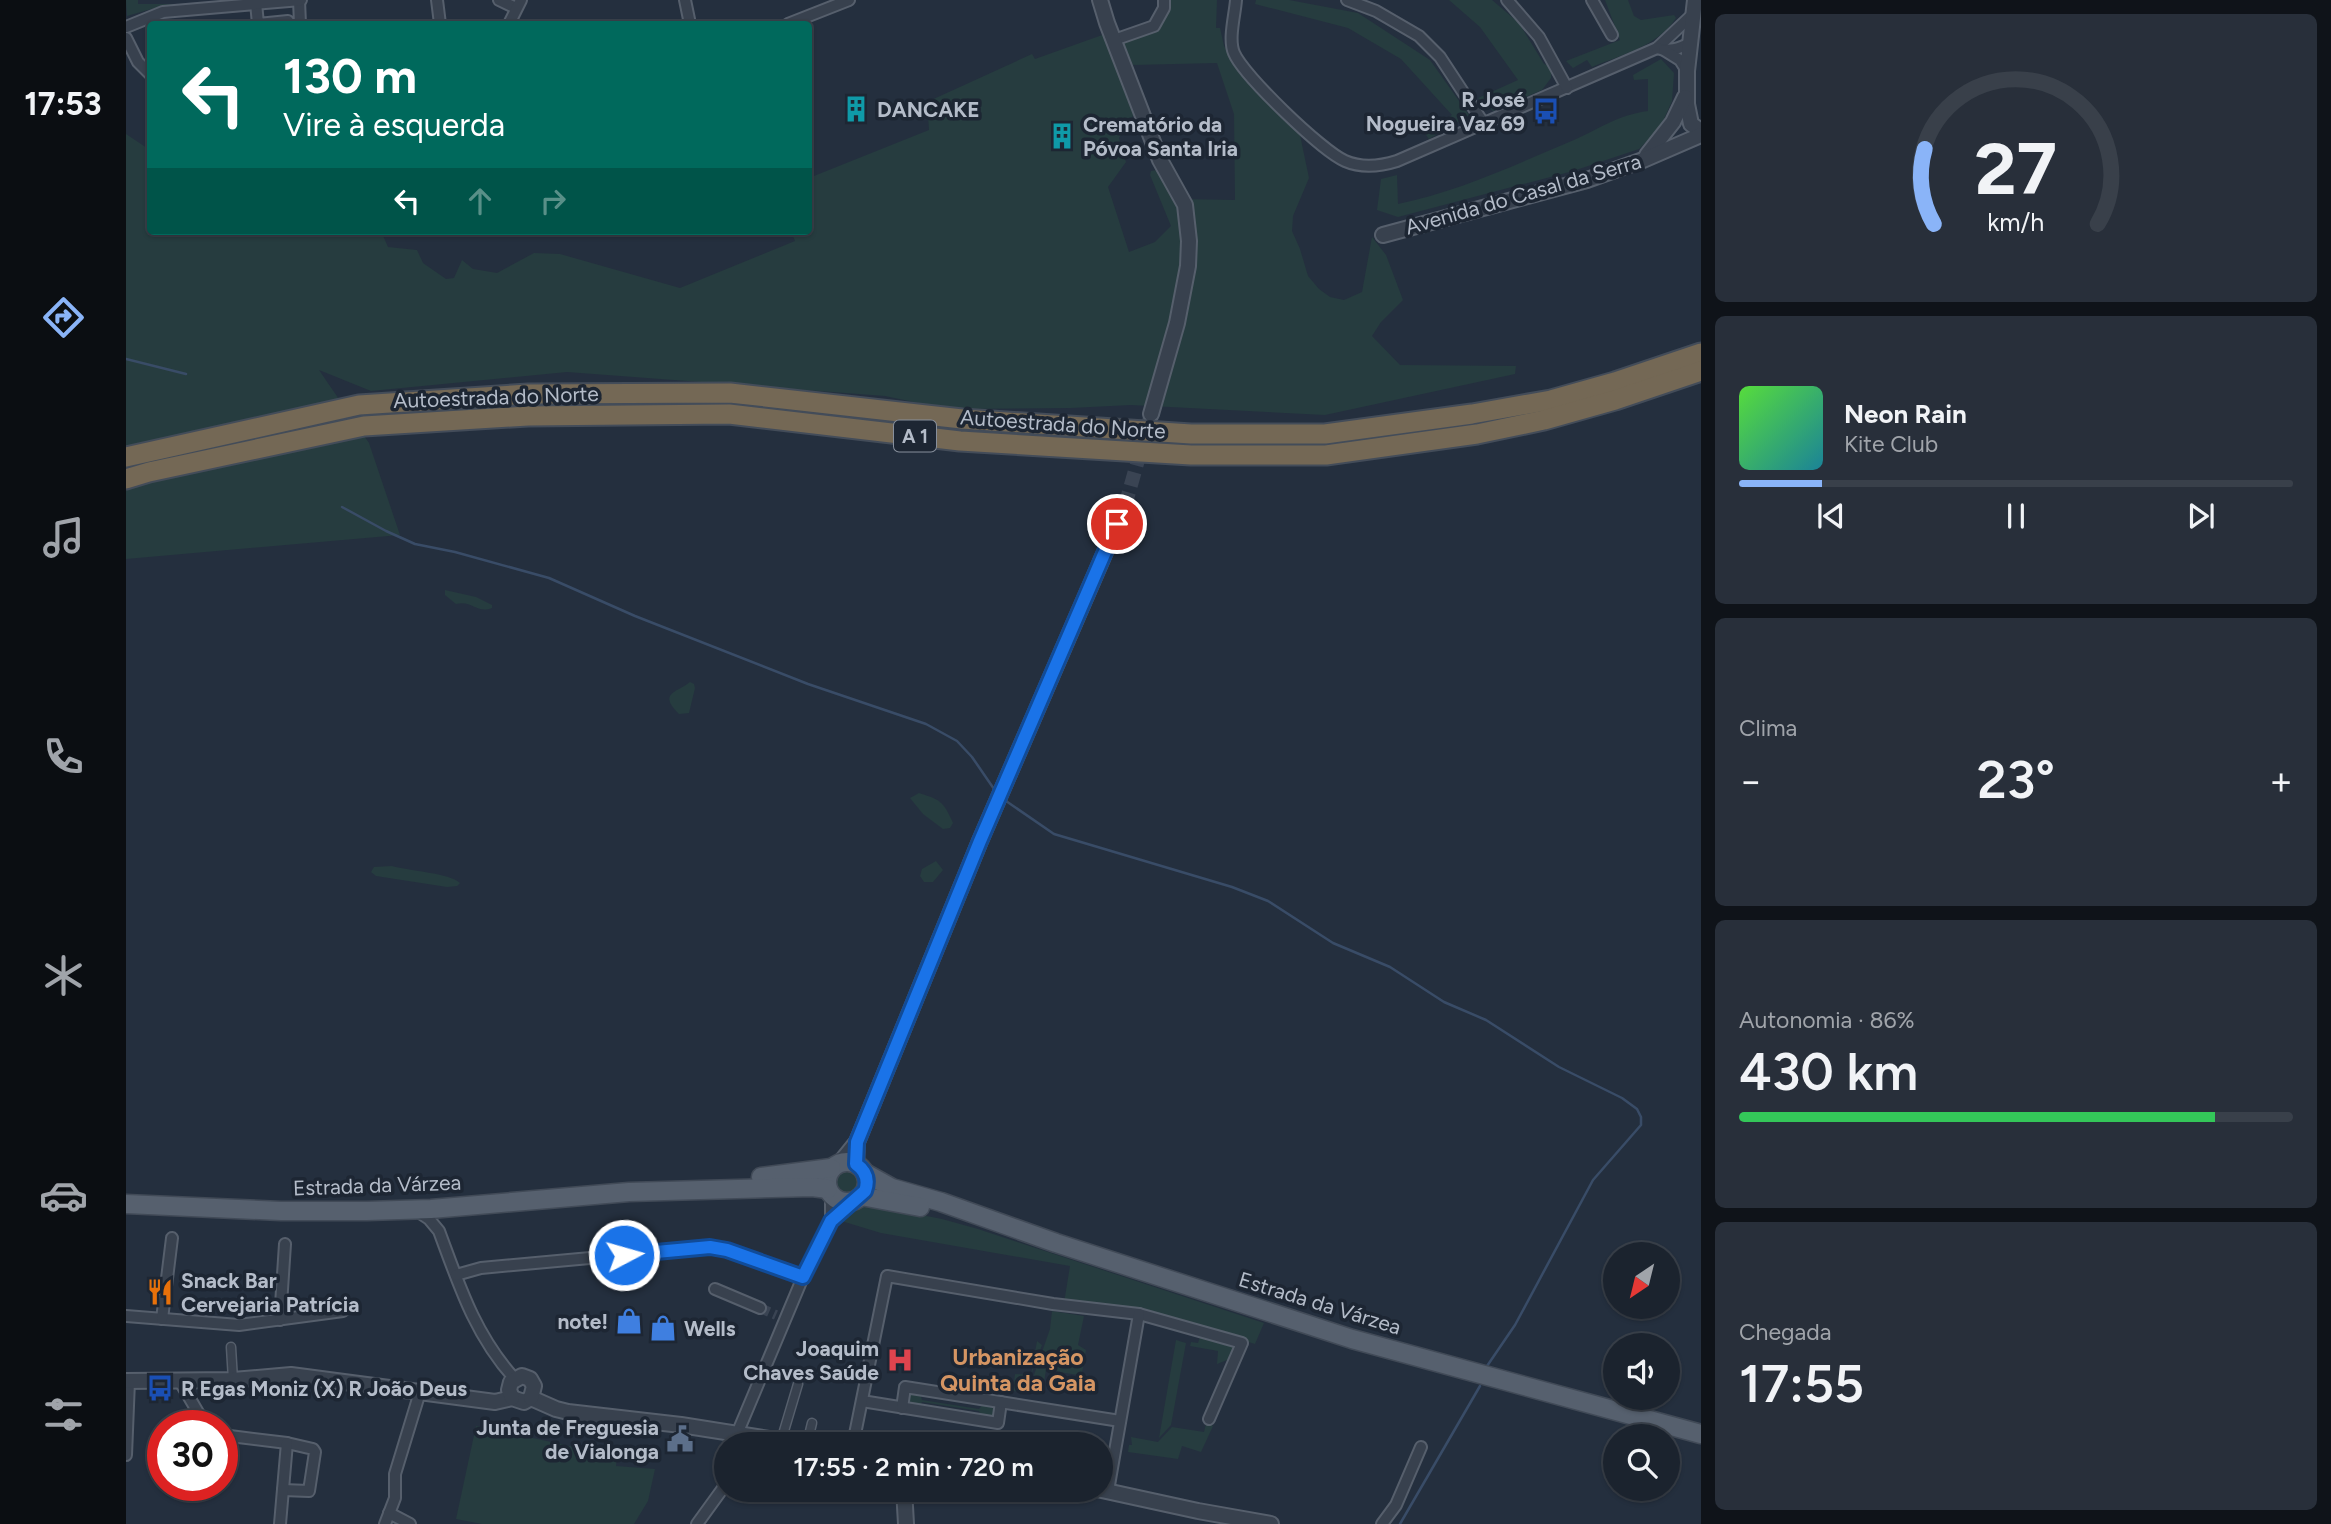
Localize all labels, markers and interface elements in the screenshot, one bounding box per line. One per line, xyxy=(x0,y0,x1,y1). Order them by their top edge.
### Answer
text: 130 m xyxy=(283,46,417,105)
icon: left xyxy=(168,49,259,140)
text: 17:53 xyxy=(24,85,102,123)
place label: R José Nogueira Vaz 69 xyxy=(1366,87,1525,136)
building icon: DANCAKE xyxy=(841,94,871,124)
bus stop icon: R José Nogueira Vaz 69 xyxy=(1531,96,1561,126)
place label: DANCAKE xyxy=(877,97,980,122)
text: Vire à esquerda xyxy=(283,106,505,144)
place label: Crematório da Póvoa Santa Iria xyxy=(1083,112,1238,161)
building icon: Crematório da Póvoa Santa Iria xyxy=(1047,121,1077,151)
text: 27 xyxy=(1975,125,2057,212)
street label: Avenida do Casal da Serra xyxy=(1402,148,1644,240)
icon: left xyxy=(388,182,426,220)
icon: ahead xyxy=(461,182,499,220)
icon: right xyxy=(534,182,572,220)
text: km/h xyxy=(1987,207,2045,237)
icon: directions xyxy=(39,293,88,342)
street label: Autoestrada do Norte xyxy=(393,381,599,413)
text: Neon Rain xyxy=(1844,398,1967,430)
street label: Autoestrada do Norte xyxy=(959,404,1167,444)
road number: A 1 xyxy=(894,420,936,452)
text: Kite Club xyxy=(1844,430,1938,458)
pin xyxy=(1087,494,1147,554)
icon: previous xyxy=(1812,497,1850,535)
icon: pause xyxy=(1997,497,2035,535)
icon: next xyxy=(2182,497,2220,535)
icon: arrive xyxy=(1098,505,1136,543)
icon: music xyxy=(39,513,88,562)
text: Clima xyxy=(1739,714,1797,742)
icon: phone xyxy=(39,732,88,781)
text: 23° xyxy=(1977,749,2055,811)
text: − xyxy=(1739,758,1763,804)
text: + xyxy=(2269,758,2293,804)
icon: climate xyxy=(39,951,88,1000)
text: Autonomia · 86% xyxy=(1739,1006,1915,1034)
text: 430 km xyxy=(1739,1041,1918,1103)
street label: Estrada da Várzea xyxy=(292,1170,462,1200)
icon: car xyxy=(39,1171,88,1220)
position arrow xyxy=(587,1218,661,1292)
north arrow xyxy=(1603,1242,1680,1320)
map controls xyxy=(1603,1242,1680,1501)
street label: Estrada da Várzea xyxy=(1236,1266,1404,1340)
place label: Snack Bar Cervejaria Patrícia xyxy=(181,1268,359,1317)
restaurant icon: Snack Bar Cervejaria Patrícia xyxy=(145,1277,175,1307)
shop icon: note! xyxy=(614,1306,644,1336)
place label: note! xyxy=(557,1309,608,1334)
shop icon: Wells xyxy=(648,1313,678,1343)
place label: Wells xyxy=(684,1316,736,1341)
text: Chegada xyxy=(1739,1318,1831,1346)
button: sound xyxy=(1603,1333,1680,1410)
place label: Joaquim Chaves Saúde xyxy=(743,1336,879,1385)
district label: Urbanização Quinta da Gaia xyxy=(940,1343,1096,1397)
hospital icon: Joaquim Chaves Saúde xyxy=(885,1345,915,1375)
text: 17:55 xyxy=(1739,1353,1864,1415)
bus stop icon: R Egas Moniz (X) R João Deus xyxy=(145,1373,175,1403)
place label: R Egas Moniz (X) R João Deus xyxy=(181,1376,467,1401)
icon: filters xyxy=(39,1390,88,1439)
speed limit sign: 30 xyxy=(147,1410,238,1501)
place label: Junta de Freguesia de Vialonga xyxy=(476,1415,659,1464)
public building icon: Junta de Freguesia de Vialonga xyxy=(665,1424,695,1454)
button: search xyxy=(1603,1424,1680,1501)
text: 17:55 · 2 min · 720 m xyxy=(793,1451,1034,1483)

